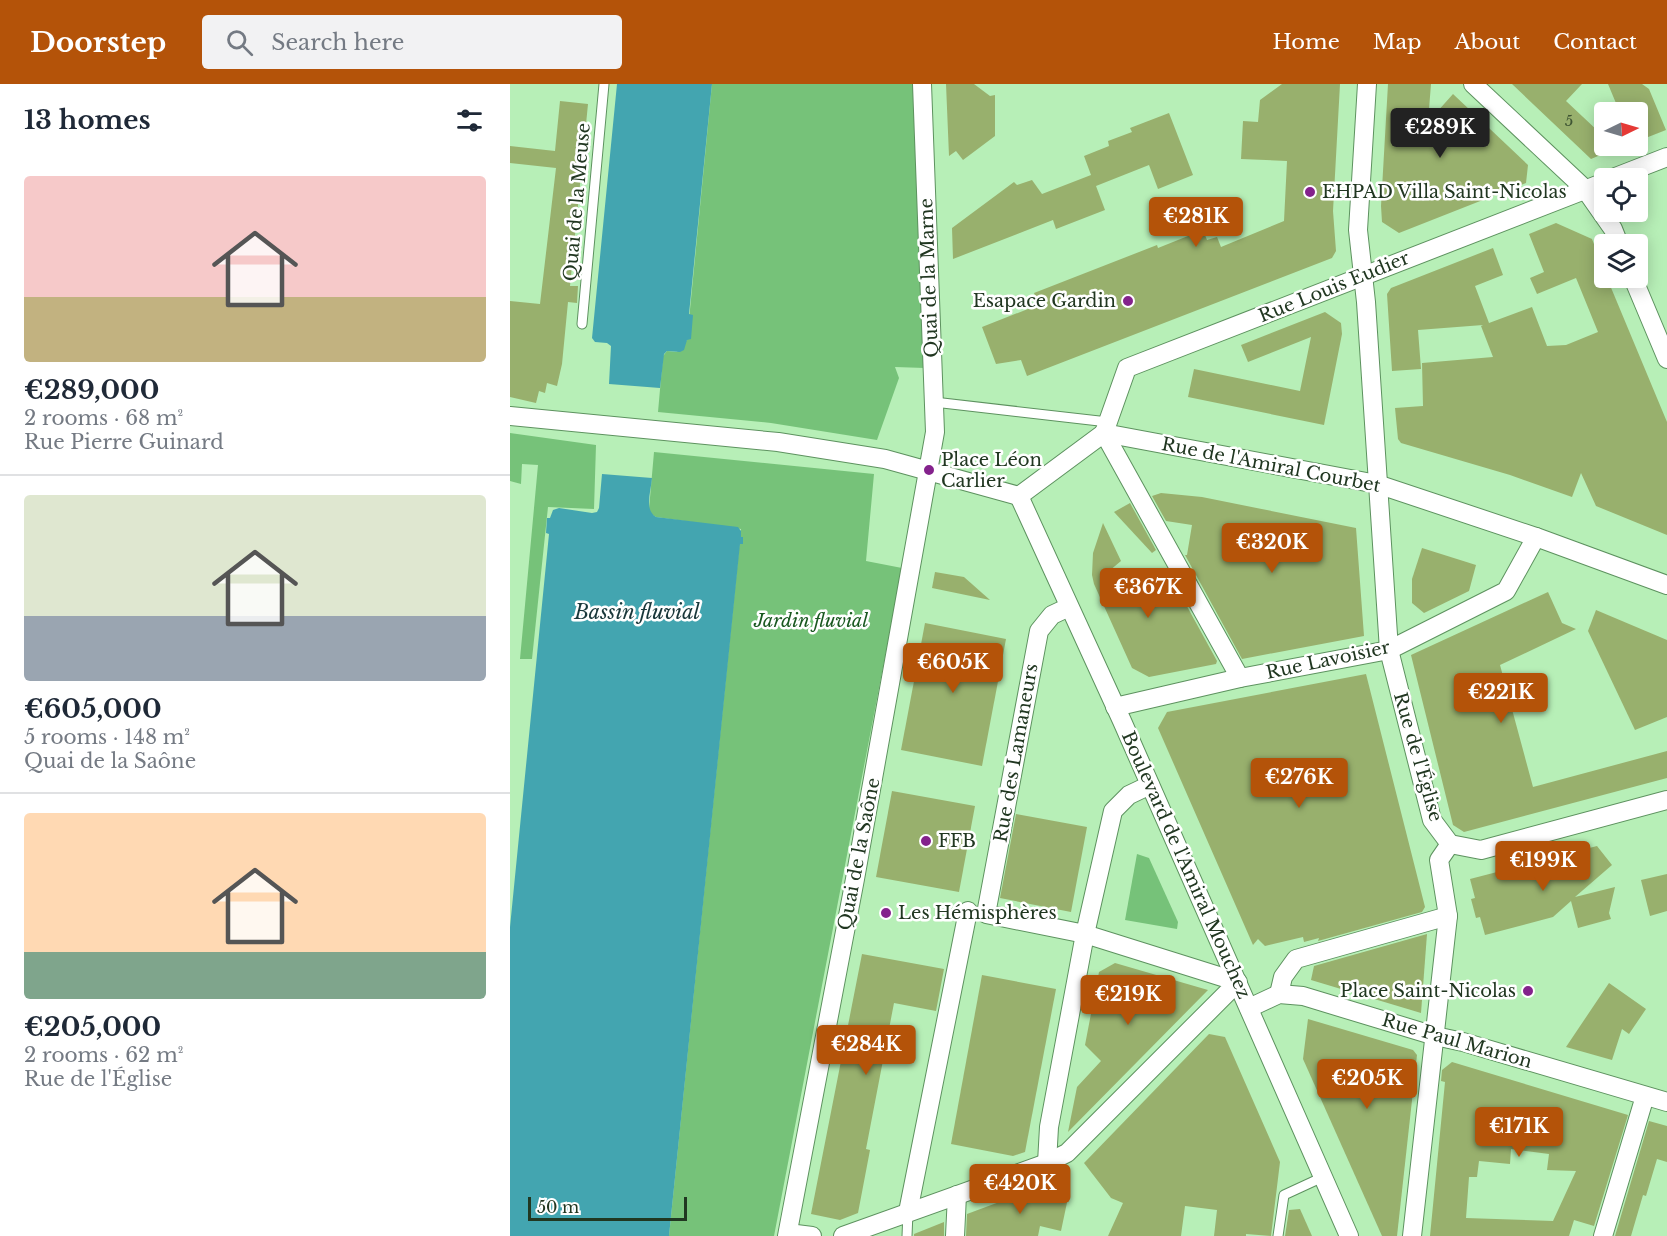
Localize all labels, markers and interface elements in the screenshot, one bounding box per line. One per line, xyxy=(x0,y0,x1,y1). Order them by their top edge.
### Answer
search box xyxy=(202,15,622,69)
text: Doorstep xyxy=(30,25,166,60)
icon: search xyxy=(223,26,256,59)
text: Search here xyxy=(271,29,404,56)
text: Home xyxy=(1273,29,1340,55)
text: Map xyxy=(1373,29,1421,55)
text: About xyxy=(1454,29,1520,55)
text: Contact xyxy=(1553,29,1637,55)
north arrow xyxy=(1594,102,1648,156)
map controls xyxy=(1594,102,1648,288)
text: 13 homes xyxy=(24,104,151,136)
icon: filters xyxy=(453,104,486,137)
pin: €289K xyxy=(1398,108,1482,159)
house number: 5 xyxy=(1565,111,1573,130)
text: €289K xyxy=(1405,115,1475,139)
street label: Quai de la Meuse xyxy=(559,122,595,282)
button: locate xyxy=(1594,168,1648,222)
place label: EHPAD Villa Saint-Nicolas xyxy=(1322,181,1567,203)
marker: EHPAD Villa Saint-Nicolas xyxy=(1303,185,1317,199)
pin: €281K xyxy=(1154,197,1238,248)
street label: Quai de la Marne xyxy=(915,198,943,358)
text: €281K xyxy=(1163,204,1229,228)
icon: home xyxy=(201,215,309,323)
button: layers xyxy=(1594,234,1648,288)
street label: Rue Louis Eudier xyxy=(1256,247,1413,327)
place label: Esapace Gardin xyxy=(973,290,1116,312)
marker: Esapace Gardin xyxy=(1121,294,1135,308)
text: €289,000 xyxy=(24,374,159,406)
text: 2 rooms · 68 m² xyxy=(24,406,183,430)
text: Rue Pierre Guinard xyxy=(24,430,224,454)
street label: Rue de l'Amiral Courbet xyxy=(1160,433,1382,497)
place label: Place Léon Carlier xyxy=(941,449,1042,492)
marker: Place Léon Carlier xyxy=(922,463,936,477)
pin: €320K xyxy=(1230,523,1314,574)
text: €320K xyxy=(1236,530,1308,554)
icon: home xyxy=(201,534,309,642)
pin: €367K xyxy=(1106,568,1190,619)
text: €367K xyxy=(1114,575,1182,599)
water label: Bassin fluvial xyxy=(573,600,701,624)
park label: Jardin fluvial xyxy=(753,610,868,632)
street label: Rue Lavoisier xyxy=(1264,636,1392,684)
pin: €605K xyxy=(911,643,995,694)
text: €605K xyxy=(917,650,989,674)
street label: Rue des Lamaneurs xyxy=(989,662,1043,844)
pin: €221K xyxy=(1459,673,1543,724)
text: €221K xyxy=(1468,680,1534,704)
street label: Rue de l'Église xyxy=(1389,690,1448,824)
text: €605,000 xyxy=(24,693,162,725)
text: 5 rooms · 148 m² xyxy=(24,725,190,749)
street label: Boulevard de l'Amiral Mouchez xyxy=(1117,728,1255,1002)
text: Quai de la Saône xyxy=(24,749,196,773)
pin: €276K xyxy=(1257,758,1341,809)
text: €276K xyxy=(1265,765,1333,789)
street label: Quai de la Saône xyxy=(833,776,885,932)
place label: FFB xyxy=(938,830,976,852)
marker: FFB xyxy=(919,834,933,848)
pin: €199K xyxy=(1501,841,1585,892)
text: €199K xyxy=(1509,848,1577,872)
icon: home xyxy=(201,852,309,960)
place label: Les Hémisphères xyxy=(898,902,1057,924)
marker: Les Hémisphères xyxy=(879,906,893,920)
pin: €219K xyxy=(1086,975,1170,1026)
place label: Place Saint-Nicolas xyxy=(1340,980,1516,1002)
text: €219K xyxy=(1095,982,1161,1006)
marker: Place Saint-Nicolas xyxy=(1521,984,1535,998)
street label: Rue Paul Marion xyxy=(1379,1009,1535,1073)
text: €205,000 xyxy=(24,1011,161,1043)
pin: €284K xyxy=(824,1025,908,1076)
text: €284K xyxy=(831,1032,901,1056)
text: 2 rooms · 62 m² xyxy=(24,1043,183,1067)
pin: €205K xyxy=(1325,1059,1409,1110)
text: €205K xyxy=(1331,1066,1403,1090)
text: Rue de l'Église xyxy=(24,1067,172,1091)
pin: €171K xyxy=(1477,1107,1561,1158)
text: €171K xyxy=(1489,1114,1549,1138)
pin: €420K xyxy=(978,1164,1062,1215)
text: €420K xyxy=(983,1171,1057,1195)
scale bar xyxy=(528,1194,687,1222)
text: 50 m xyxy=(537,1197,579,1217)

